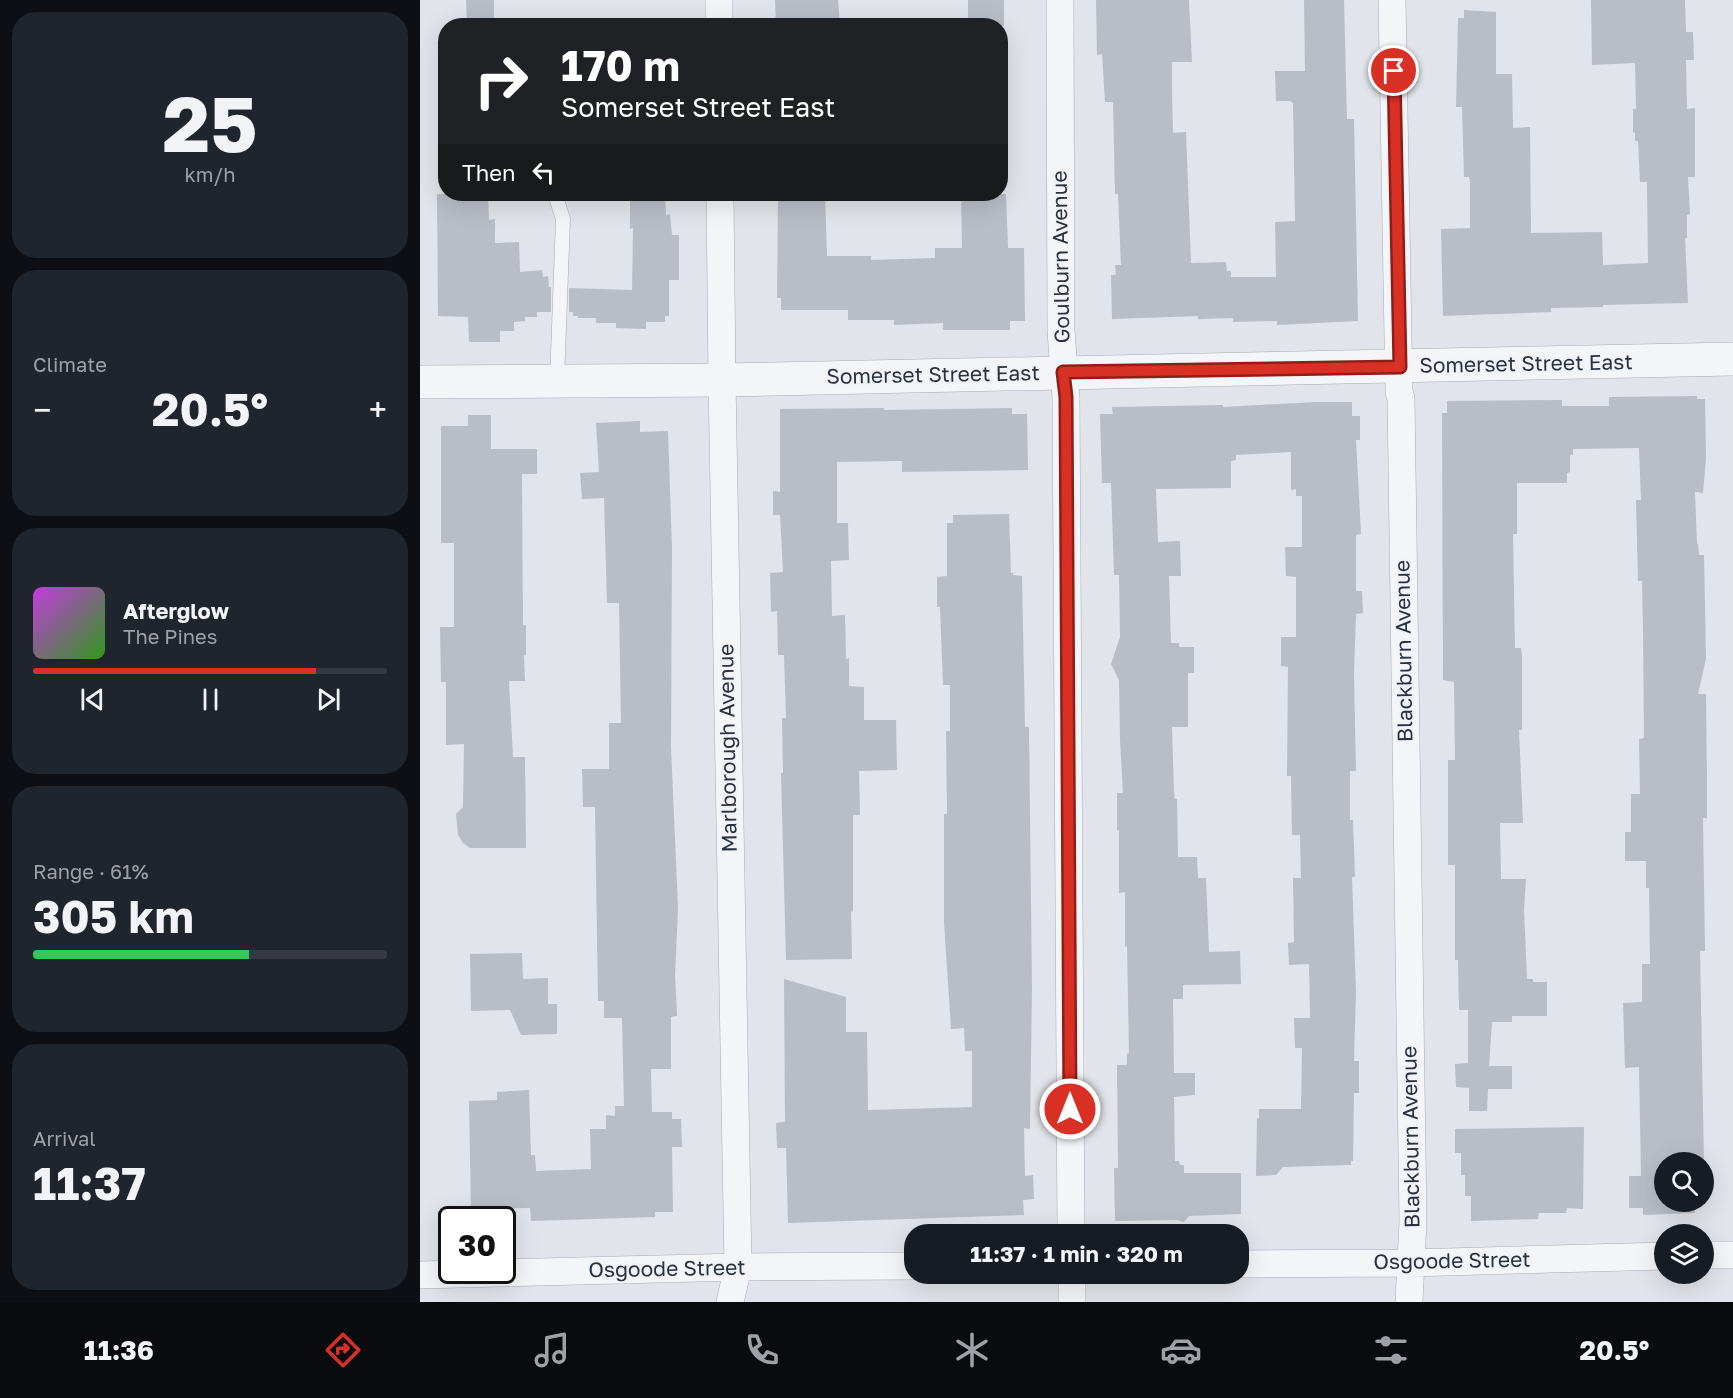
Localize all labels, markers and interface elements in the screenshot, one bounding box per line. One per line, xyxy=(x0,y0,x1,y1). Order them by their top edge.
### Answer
text: 170 m xyxy=(561,40,680,90)
icon: right xyxy=(462,42,540,120)
pin xyxy=(1368,45,1419,96)
icon: arrive xyxy=(1377,54,1410,87)
text: 25 xyxy=(162,76,258,169)
text: Somerset Street East xyxy=(561,91,835,123)
icon: left xyxy=(527,156,560,189)
text: Then xyxy=(462,159,515,186)
text: km/h xyxy=(185,162,235,186)
street label: Goulburn Avenue xyxy=(1045,170,1075,344)
street label: Somerset Street East xyxy=(1419,348,1633,378)
text: Climate xyxy=(33,352,107,376)
street label: Somerset Street East xyxy=(826,359,1040,389)
text: 20.5° xyxy=(152,382,268,436)
text: − xyxy=(33,390,51,429)
text: + xyxy=(369,390,387,429)
street label: Blackburn Avenue xyxy=(1388,560,1418,742)
text: Afterglow xyxy=(123,597,229,624)
text: The Pines xyxy=(123,624,217,648)
street label: Marlborough Avenue xyxy=(712,643,742,853)
icon: previous xyxy=(76,683,109,716)
icon: pause xyxy=(194,683,227,716)
icon: next xyxy=(312,683,345,716)
text: Range · 61% xyxy=(33,859,149,883)
text: 305 km xyxy=(33,889,194,943)
street label: Blackburn Avenue xyxy=(1395,1046,1425,1228)
position arrow xyxy=(1038,1077,1102,1141)
text: Arrival xyxy=(33,1126,96,1150)
map controls xyxy=(1654,1152,1714,1284)
button: search xyxy=(1654,1152,1714,1212)
text: 11:37 xyxy=(33,1156,146,1210)
speed limit sign: 30 xyxy=(438,1206,516,1284)
button: layers xyxy=(1654,1224,1714,1284)
text: 11:37 · 1 min · 320 m xyxy=(970,1240,1183,1267)
street label: Osgoode Street xyxy=(1373,1246,1531,1274)
street label: Osgoode Street xyxy=(588,1254,746,1282)
icon: directions xyxy=(322,1329,364,1371)
icon: music xyxy=(531,1329,573,1371)
icon: phone xyxy=(741,1329,783,1371)
icon: climate xyxy=(951,1329,993,1371)
icon: car xyxy=(1160,1329,1202,1371)
icon: filters xyxy=(1370,1329,1412,1371)
text: 11:36 xyxy=(84,1334,154,1366)
text: 20.5° xyxy=(1580,1334,1649,1366)

